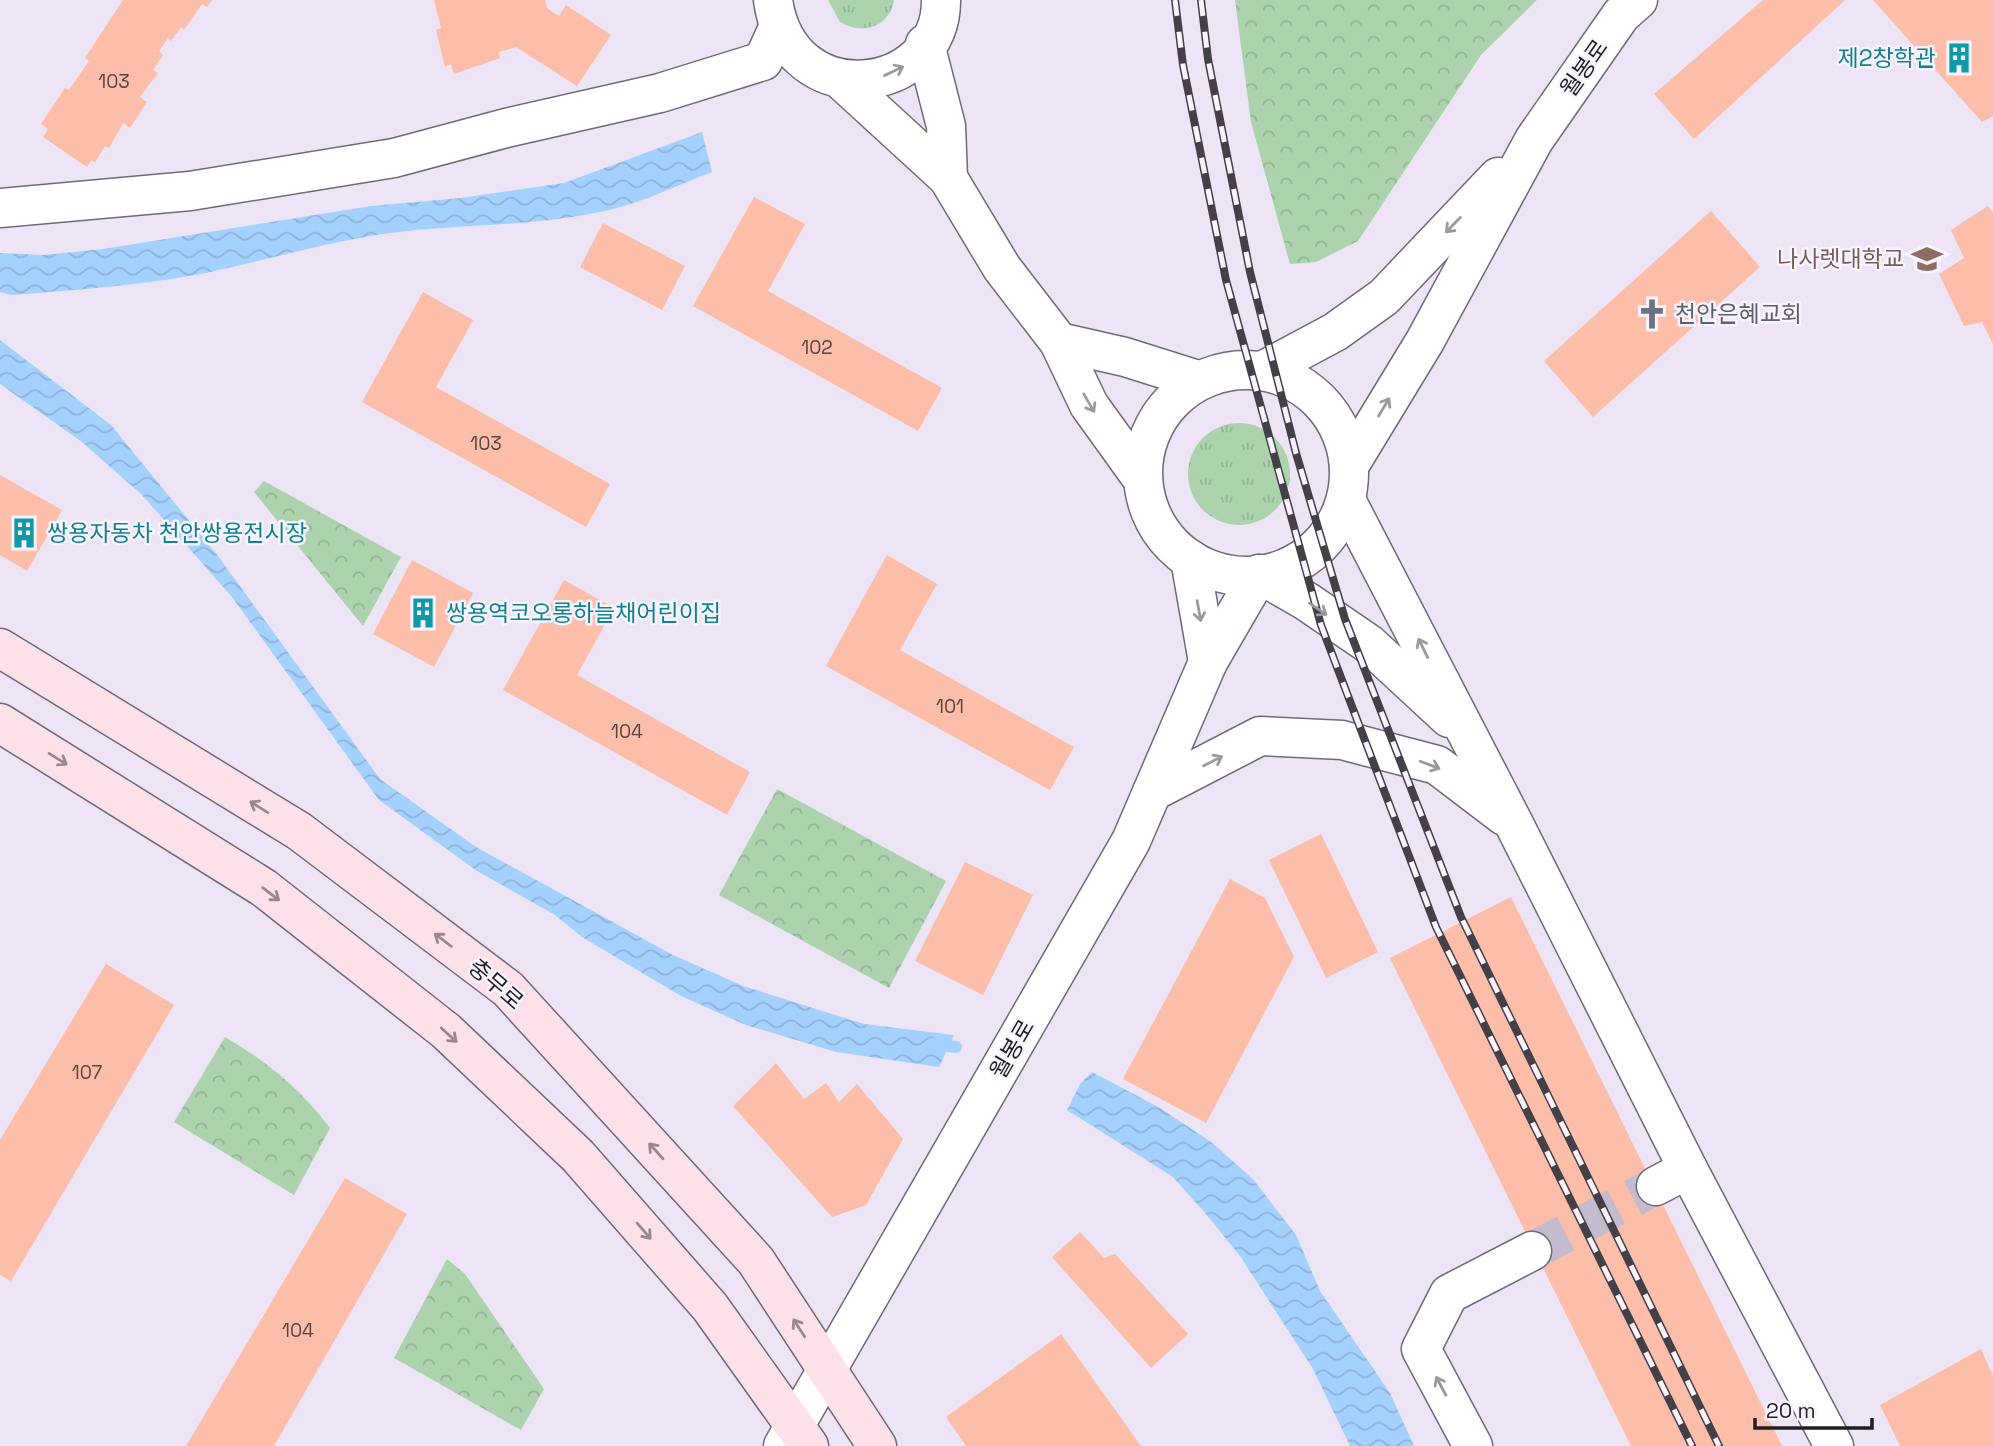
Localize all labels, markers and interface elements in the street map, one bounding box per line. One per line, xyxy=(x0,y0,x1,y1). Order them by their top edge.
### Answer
street label: 월봉로 xyxy=(1554,33,1614,103)
building icon: 제2창학관 xyxy=(1942,41,1976,75)
place label: 제2창학관 xyxy=(1837,43,1936,73)
one-way arrow xyxy=(883,63,904,77)
house number: 103 xyxy=(98,69,130,94)
one-way arrow xyxy=(1444,216,1461,233)
school or university icon: 나사렛대학교 xyxy=(1910,242,1944,276)
place label: 나사렛대학교 xyxy=(1777,244,1904,274)
church icon: 천안은혜교회 xyxy=(1635,297,1669,331)
place label: 천안은혜교회 xyxy=(1675,299,1802,329)
house number: 102 xyxy=(801,335,833,360)
one-way arrow xyxy=(1082,393,1096,413)
one-way arrow xyxy=(1377,398,1391,418)
house number: 103 xyxy=(470,431,502,456)
building icon: 쌍용자동차 천안쌍용전시장 xyxy=(7,516,41,550)
place label: 쌍용자동차 천안쌍용전시장 xyxy=(47,518,307,548)
building icon: 쌍용역코오롱하늘채어린이집 xyxy=(406,596,440,630)
place label: 쌍용역코오롱하늘채어린이집 xyxy=(446,598,721,628)
one-way arrow xyxy=(1193,599,1206,622)
one-way arrow xyxy=(1308,602,1327,616)
one-way arrow xyxy=(1416,638,1430,659)
house number: 101 xyxy=(936,694,964,719)
house number: 104 xyxy=(611,719,643,744)
one-way arrow xyxy=(47,753,67,767)
one-way arrow xyxy=(1202,754,1223,767)
one-way arrow xyxy=(1419,760,1441,772)
one-way arrow xyxy=(249,799,269,813)
one-way arrow xyxy=(261,887,280,901)
one-way arrow xyxy=(434,933,453,948)
street label: 충무로 xyxy=(462,952,530,1016)
street label: 월봉로 xyxy=(983,1014,1041,1084)
one-way arrow xyxy=(440,1027,458,1043)
house number: 107 xyxy=(72,1060,103,1085)
one-way arrow xyxy=(648,1142,664,1160)
one-way arrow xyxy=(636,1222,652,1240)
house number: 104 xyxy=(282,1318,314,1343)
one-way arrow xyxy=(791,1318,805,1338)
one-way arrow xyxy=(1433,1376,1447,1396)
scale bar xyxy=(1755,1386,1872,1430)
text: 20 m xyxy=(1766,1397,1816,1424)

